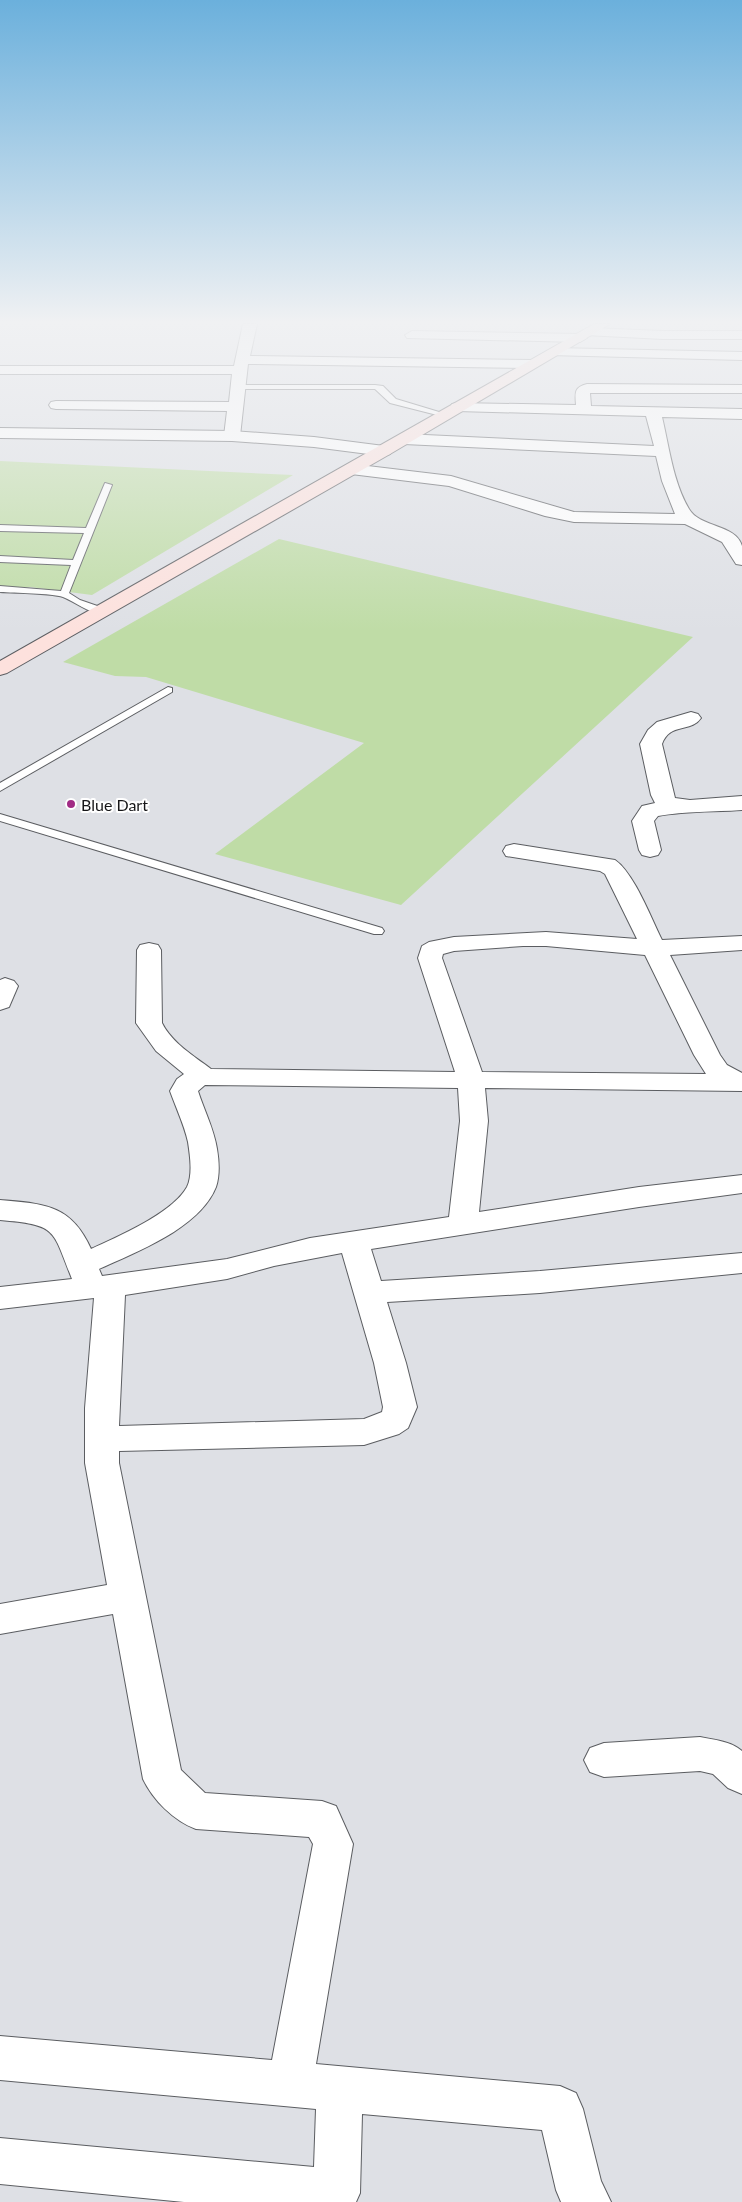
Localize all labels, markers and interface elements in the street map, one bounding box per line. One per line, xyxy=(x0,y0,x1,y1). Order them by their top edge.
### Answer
place label: Blue Dart xyxy=(81,795,148,814)
marker: Blue Dart xyxy=(65,798,77,810)

